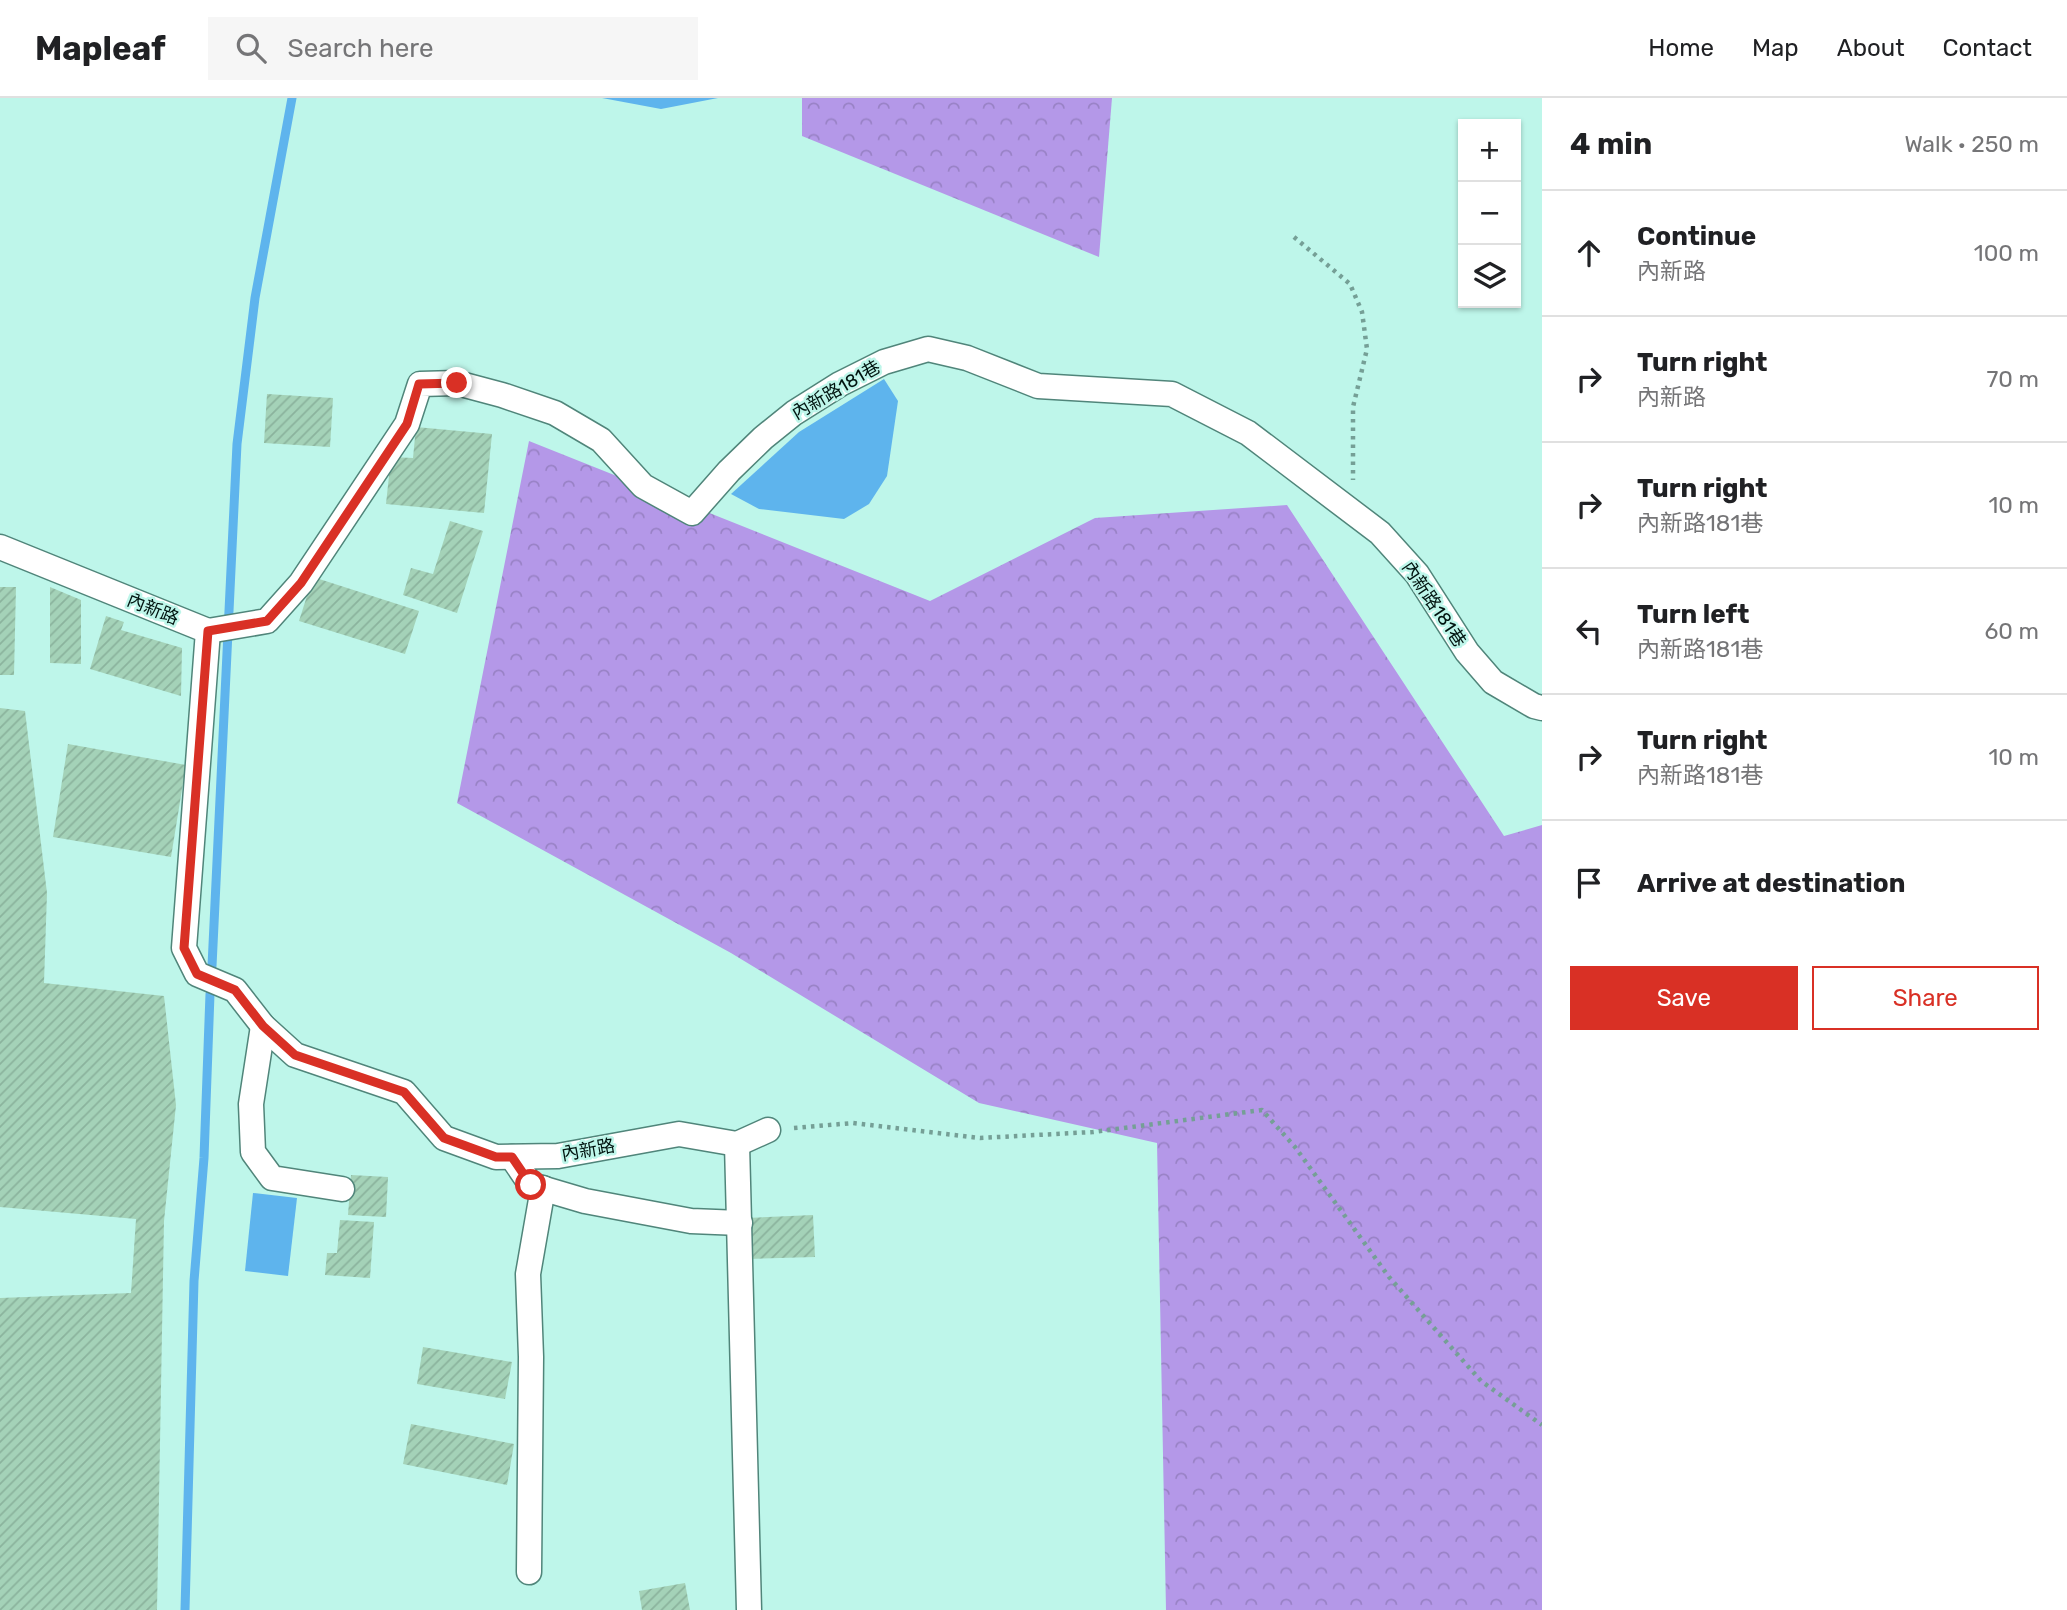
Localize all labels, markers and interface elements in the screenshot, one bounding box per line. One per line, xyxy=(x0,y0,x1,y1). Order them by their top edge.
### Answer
search box xyxy=(208,17,698,80)
text: Mapleaf xyxy=(35,29,166,68)
icon: search xyxy=(232,29,270,67)
text: Search here xyxy=(288,33,433,64)
text: Home xyxy=(1648,34,1714,62)
text: Map xyxy=(1752,34,1799,62)
text: About xyxy=(1837,34,1905,62)
text: Contact xyxy=(1943,34,2032,62)
map controls xyxy=(1458,119,1521,308)
button: + xyxy=(1458,119,1521,182)
text: 4 min xyxy=(1570,126,1652,162)
text: Walk · 250 m xyxy=(1904,130,2039,158)
button: − xyxy=(1458,182,1521,245)
text: Continue xyxy=(1637,221,1756,252)
icon: ahead xyxy=(1570,234,1608,272)
text: 100 m xyxy=(1974,239,2039,267)
button: layers xyxy=(1458,245,1521,308)
text: 內新路 xyxy=(1637,257,1706,285)
text: Turn right xyxy=(1637,347,1767,378)
street label: 內新路181巷 xyxy=(788,356,884,424)
icon: right xyxy=(1570,360,1608,398)
text: 70 m xyxy=(1987,365,2039,393)
route end xyxy=(441,367,472,398)
text: 內新路 xyxy=(1637,383,1706,411)
text: Turn right xyxy=(1637,473,1767,504)
icon: right xyxy=(1570,486,1608,524)
text: 10 m xyxy=(1988,491,2039,519)
text: 內新路181巷 xyxy=(1637,509,1763,537)
street label: 內新路181巷 xyxy=(1397,557,1471,651)
street label: 內新路 xyxy=(124,589,182,629)
text: Turn left xyxy=(1637,599,1749,630)
icon: left xyxy=(1570,612,1608,650)
text: 60 m xyxy=(1984,617,2039,645)
text: 內新路181巷 xyxy=(1637,635,1763,663)
text: Turn right xyxy=(1637,725,1767,756)
icon: right xyxy=(1570,738,1608,776)
text: 10 m xyxy=(1988,743,2039,771)
text: 內新路181巷 xyxy=(1637,761,1763,789)
icon: arrive xyxy=(1570,864,1608,902)
text: Arrive at destination xyxy=(1637,868,1905,899)
button: Save xyxy=(1570,966,1798,1030)
button: Share xyxy=(1812,966,2039,1030)
street label: 內新路 xyxy=(560,1134,616,1166)
route start xyxy=(515,1169,546,1200)

